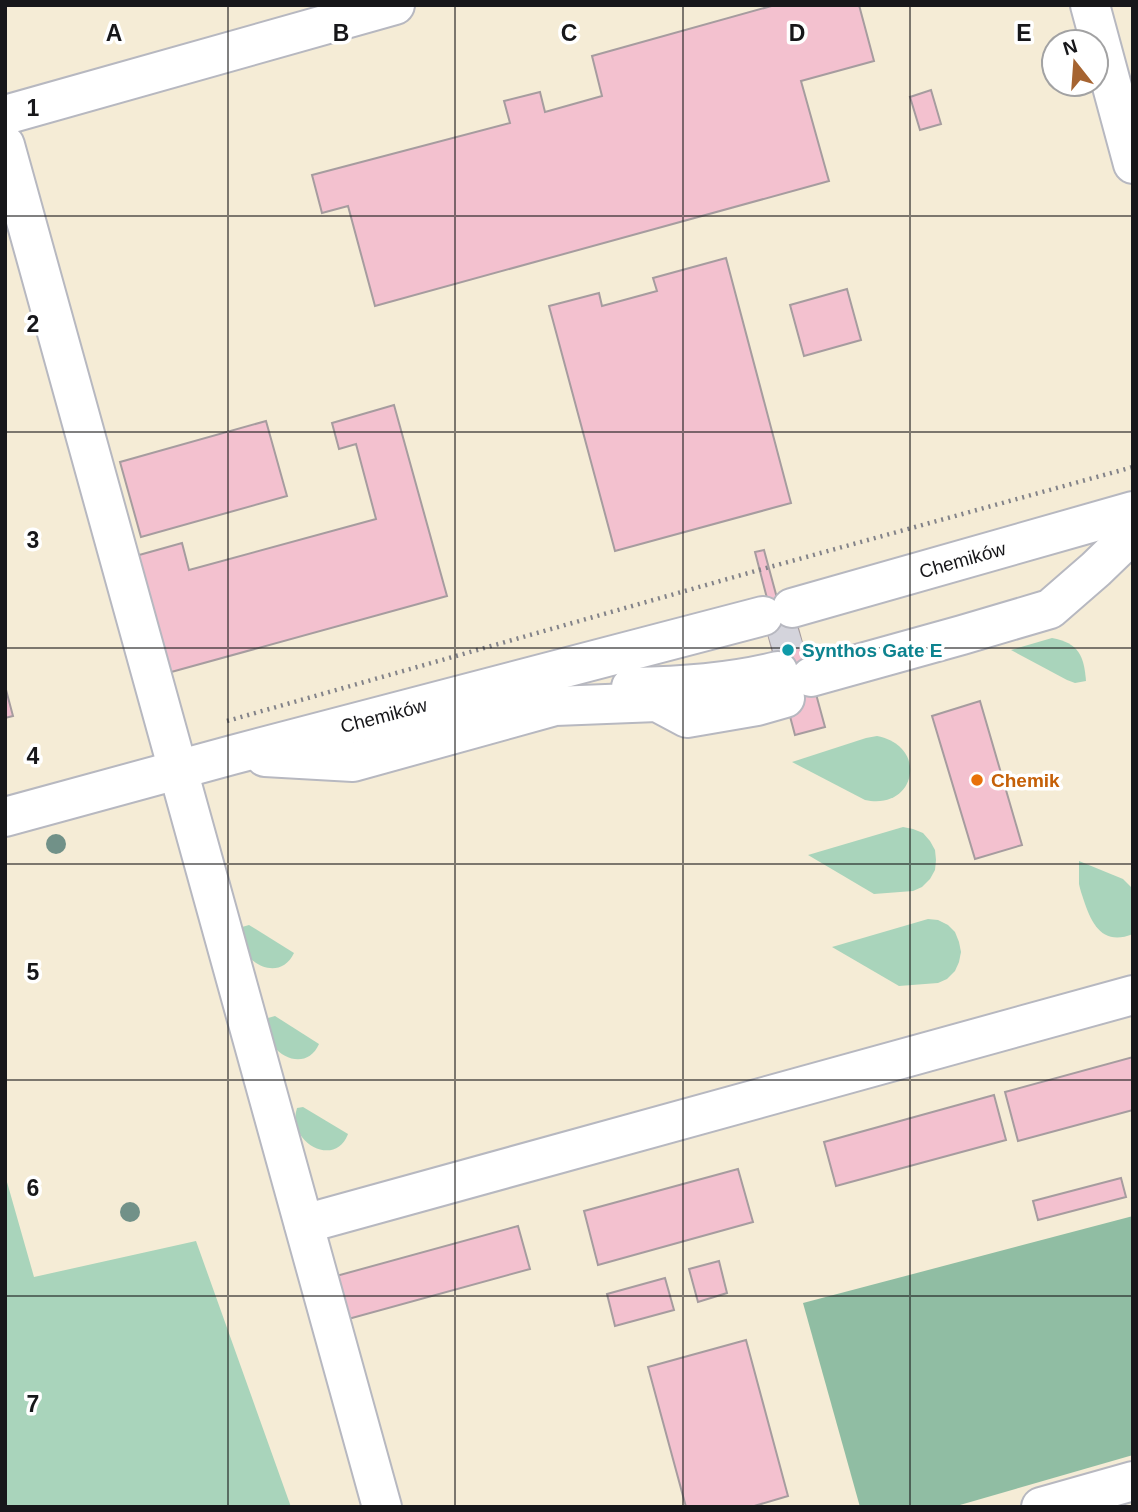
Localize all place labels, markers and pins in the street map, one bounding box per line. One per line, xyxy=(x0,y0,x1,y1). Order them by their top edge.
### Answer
place label: Synthos Gate E xyxy=(802,640,942,661)
marker: Synthos Gate E xyxy=(780,642,796,658)
place label: Chemik xyxy=(991,770,1060,791)
marker: Chemik xyxy=(969,772,985,788)

